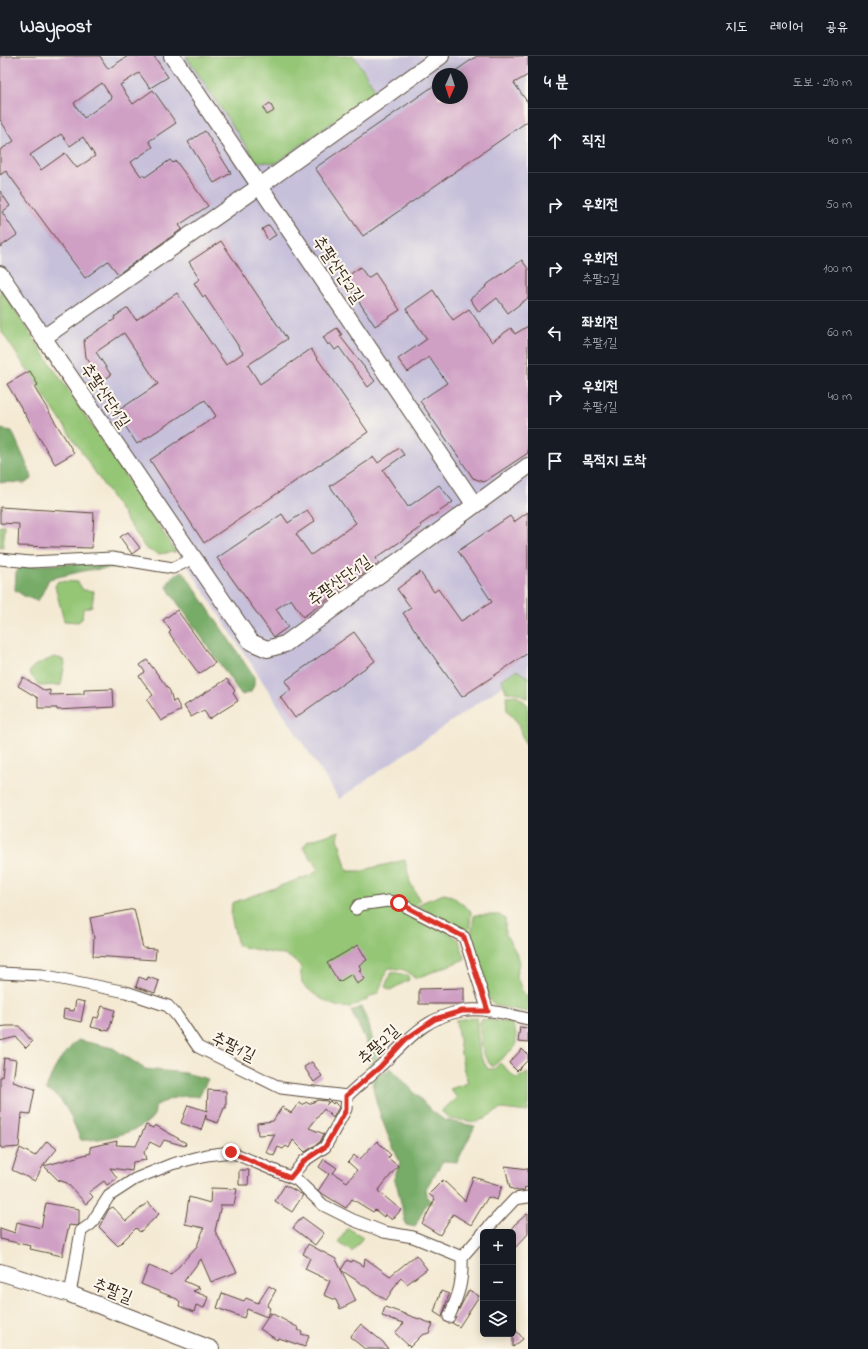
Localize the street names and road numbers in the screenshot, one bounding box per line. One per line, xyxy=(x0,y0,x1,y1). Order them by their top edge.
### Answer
street label: 추팔산단2길 xyxy=(306,231,370,309)
street label: 추팔산단1길 xyxy=(74,358,136,434)
street label: 추팔산단1길 xyxy=(303,549,377,613)
street label: 추팔2길 xyxy=(352,1019,406,1071)
street label: 추팔1길 xyxy=(207,1026,260,1069)
street label: 추팔길 xyxy=(89,1272,136,1311)

